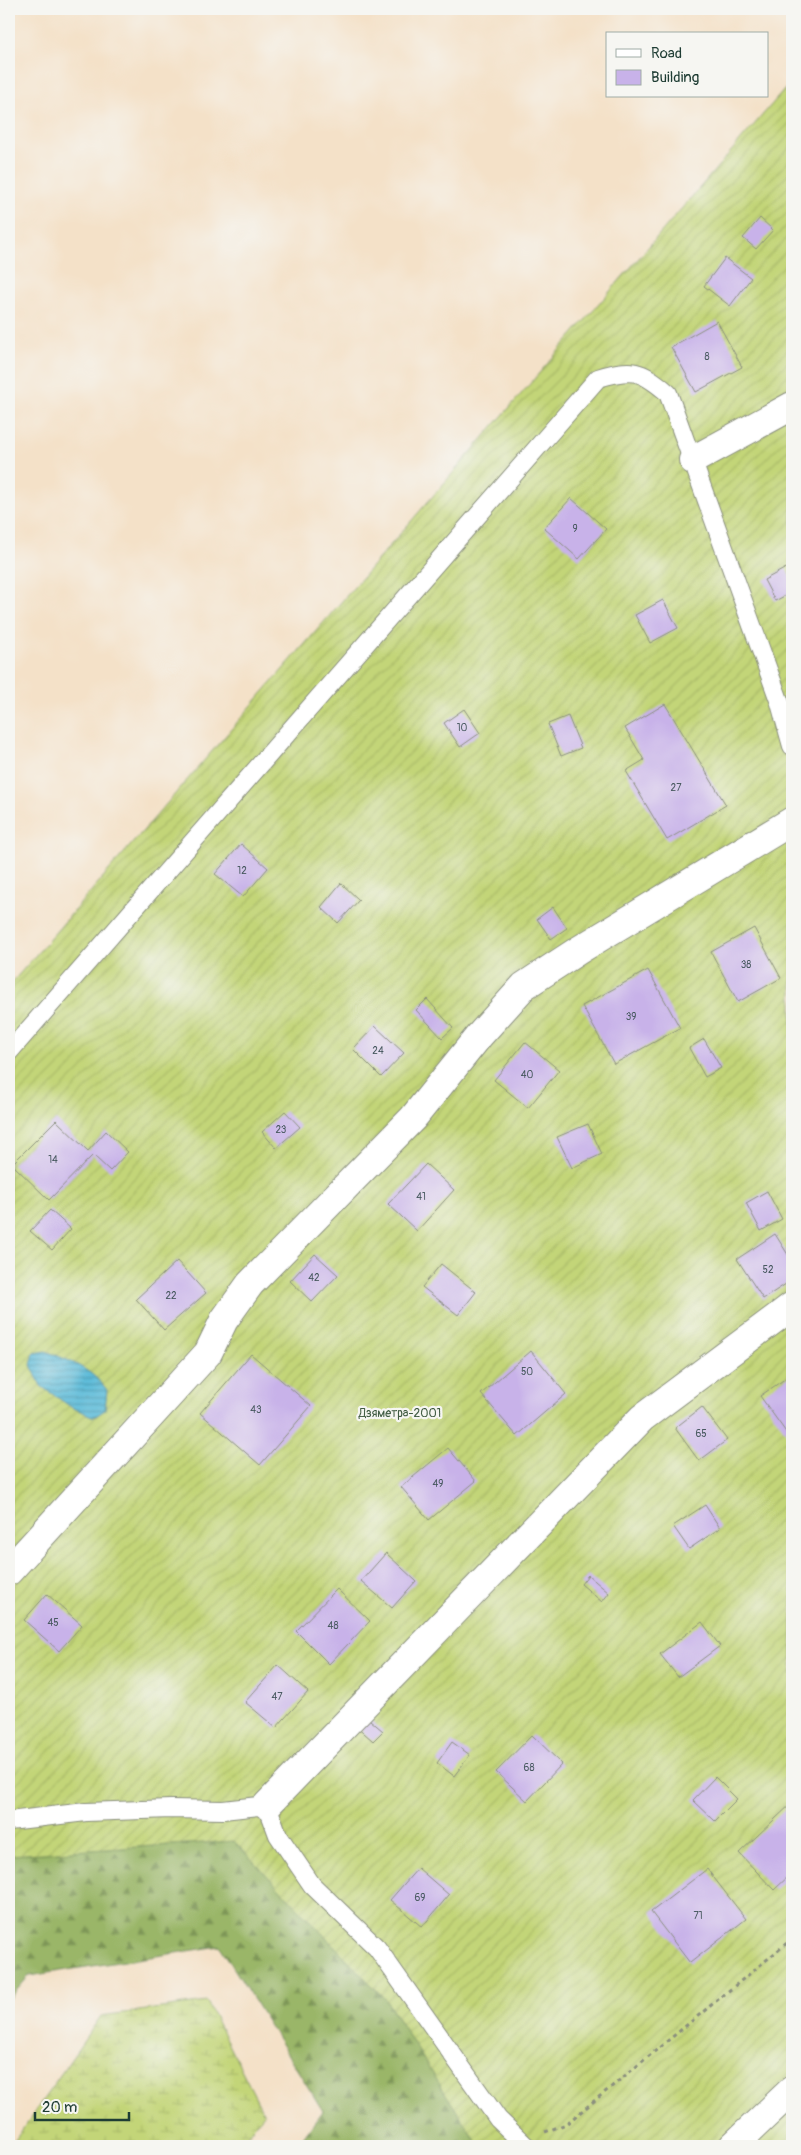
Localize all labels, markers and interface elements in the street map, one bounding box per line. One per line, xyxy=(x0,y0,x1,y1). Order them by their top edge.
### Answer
legend xyxy=(606,32,768,98)
text: Road xyxy=(651,44,682,63)
text: Building xyxy=(651,68,699,87)
house number: 8 xyxy=(704,351,710,363)
house number: 9 xyxy=(572,523,578,535)
house number: 10 xyxy=(457,722,468,734)
house number: 27 xyxy=(671,782,682,794)
house number: 12 xyxy=(237,865,247,877)
house number: 38 xyxy=(741,959,751,971)
house number: 39 xyxy=(626,1011,636,1023)
house number: 24 xyxy=(372,1045,384,1057)
house number: 40 xyxy=(521,1069,533,1081)
house number: 23 xyxy=(276,1124,287,1136)
house number: 14 xyxy=(48,1154,58,1166)
house number: 41 xyxy=(416,1191,426,1203)
house number: 52 xyxy=(762,1264,774,1276)
house number: 42 xyxy=(308,1272,320,1284)
house number: 22 xyxy=(165,1290,177,1302)
house number: 50 xyxy=(521,1366,533,1378)
house number: 43 xyxy=(250,1404,262,1416)
park label: Дзяметра-2001 xyxy=(358,1406,441,1421)
house number: 65 xyxy=(695,1428,707,1440)
house number: 49 xyxy=(433,1478,443,1490)
house number: 45 xyxy=(47,1617,59,1629)
house number: 48 xyxy=(328,1620,338,1632)
house number: 47 xyxy=(271,1691,283,1703)
house number: 68 xyxy=(524,1762,534,1774)
house number: 69 xyxy=(415,1892,425,1904)
house number: 71 xyxy=(693,1910,703,1922)
scale bar xyxy=(35,2090,129,2122)
text: 20 m xyxy=(42,2098,77,2117)

